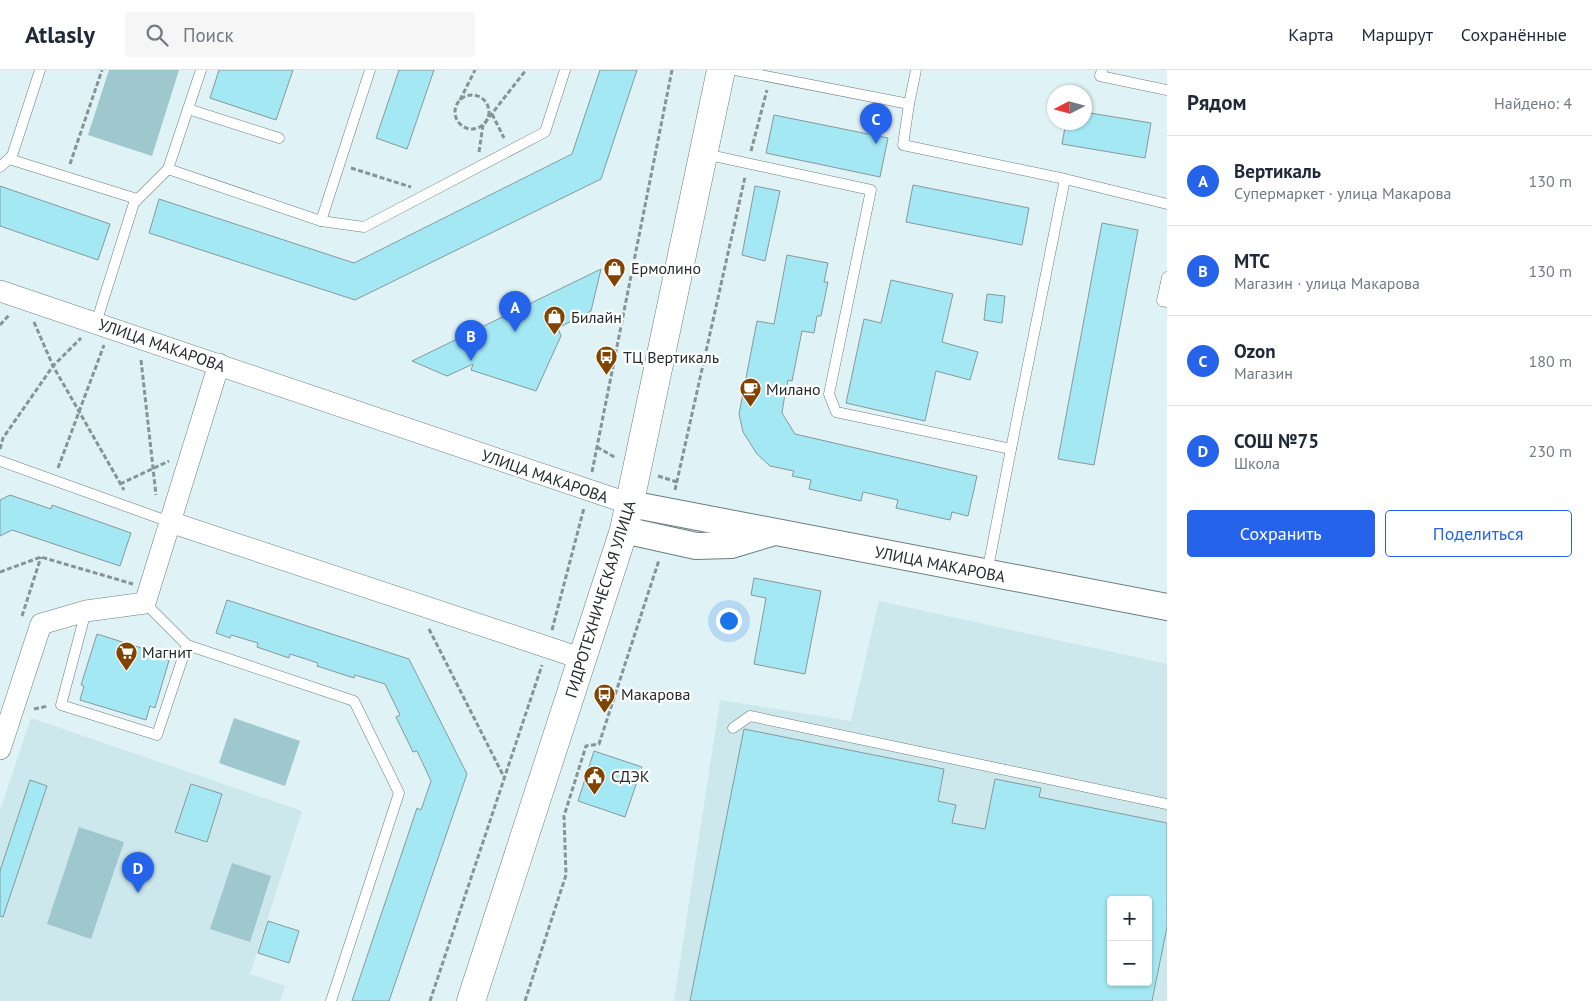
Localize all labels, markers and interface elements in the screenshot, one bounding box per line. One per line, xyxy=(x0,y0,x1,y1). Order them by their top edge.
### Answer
search box xyxy=(125,12,475,57)
text: Atlasly xyxy=(25,19,95,50)
icon: search xyxy=(143,21,171,49)
text: Поиск xyxy=(183,23,234,47)
text: Карта xyxy=(1288,23,1334,46)
text: Маршрут xyxy=(1362,23,1433,46)
text: Сохранённые xyxy=(1461,23,1567,46)
north arrow xyxy=(1047,85,1092,130)
text: Рядом xyxy=(1187,89,1246,116)
text: Найдено: 4 xyxy=(1494,93,1572,113)
pin: C xyxy=(860,103,892,144)
text: Вертикаль xyxy=(1234,159,1321,183)
text: A xyxy=(1198,171,1208,191)
text: 130 m xyxy=(1529,171,1572,191)
text: Супермаркет · улица Макарова xyxy=(1234,183,1451,203)
text: МТС xyxy=(1234,249,1270,273)
shop icon: Ермолино xyxy=(603,256,627,287)
place label: Ермолино xyxy=(631,258,701,278)
text: B xyxy=(1198,261,1208,281)
text: 130 m xyxy=(1529,261,1572,281)
text: Магазин · улица Макарова xyxy=(1234,273,1420,293)
pin: A xyxy=(499,291,531,332)
shop icon: Билайн xyxy=(543,305,567,336)
place label: Билайн xyxy=(571,307,622,327)
street label: УЛИЦА МАКАРОВА xyxy=(96,314,229,376)
pin: B xyxy=(455,320,487,361)
text: Ozon xyxy=(1234,339,1276,363)
bus stop icon: ТЦ Вертикаль xyxy=(595,345,619,376)
place label: ТЦ Вертикаль xyxy=(623,347,719,367)
text: C xyxy=(1199,351,1207,371)
text: 180 m xyxy=(1529,351,1572,371)
text: Магазин xyxy=(1234,363,1293,383)
cafe icon: Милано xyxy=(738,377,762,408)
place label: Милано xyxy=(766,379,821,399)
text: СОШ №75 xyxy=(1234,429,1319,453)
text: D xyxy=(1198,441,1208,461)
text: 230 m xyxy=(1529,441,1572,461)
street label: УЛИЦА МАКАРОВА xyxy=(479,445,612,507)
text: Школа xyxy=(1234,453,1280,473)
street label: ГИДРОТЕХНИЧЕСКАЯ УЛИЦА xyxy=(560,497,640,700)
button: Сохранить xyxy=(1187,510,1375,557)
button: Поделиться xyxy=(1385,510,1572,557)
street label: УЛИЦА МАКАРОВА xyxy=(873,542,1008,587)
your location xyxy=(716,608,742,634)
supermarket icon: Магнит xyxy=(114,640,138,671)
place label: Магнит xyxy=(142,642,193,662)
bus stop icon: Макарова xyxy=(593,682,617,713)
place label: Макарова xyxy=(621,684,690,704)
public building icon: СДЭК xyxy=(583,764,607,795)
place label: СДЭК xyxy=(611,766,650,786)
pin: D xyxy=(122,852,154,893)
map controls xyxy=(1107,896,1152,986)
button: + xyxy=(1107,896,1152,941)
button: − xyxy=(1107,941,1152,986)

